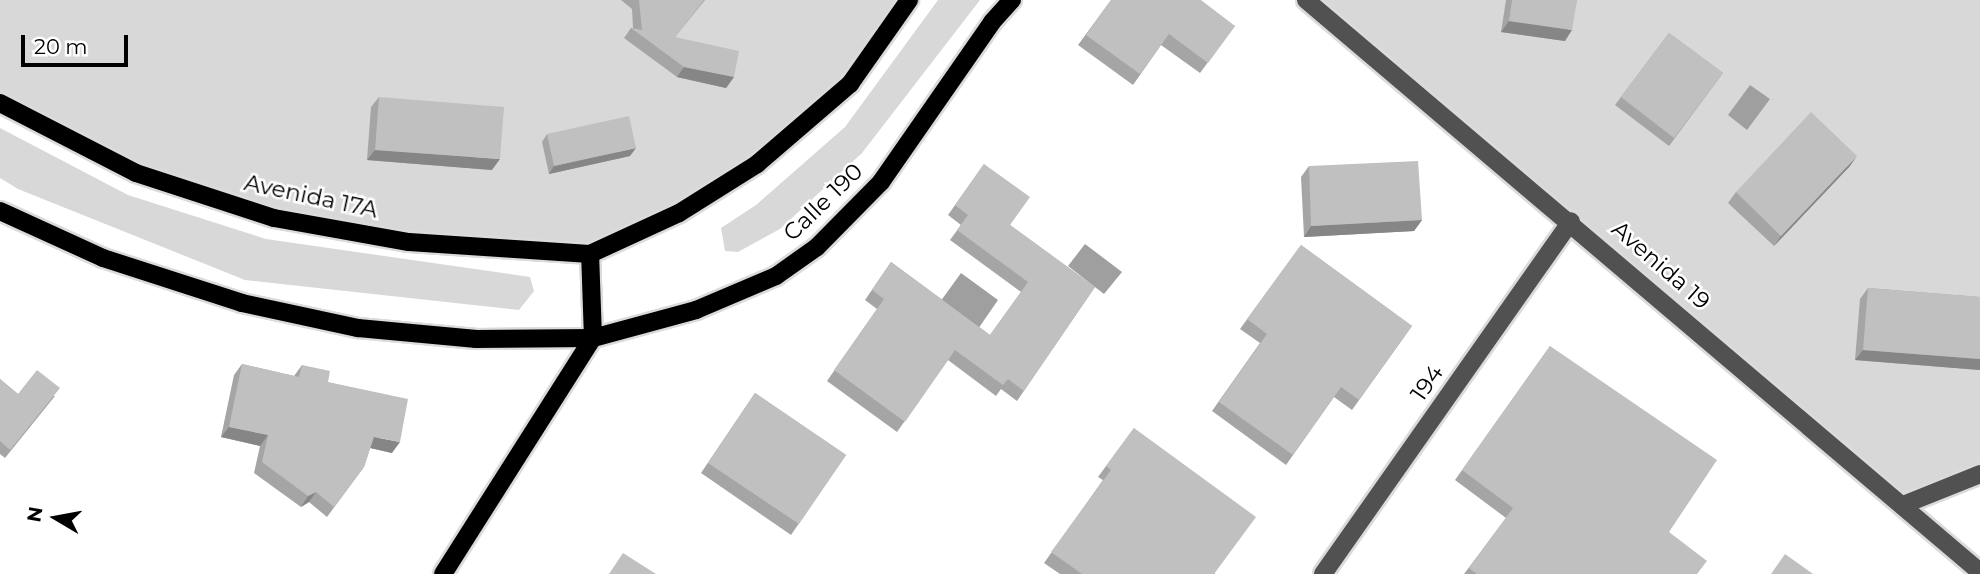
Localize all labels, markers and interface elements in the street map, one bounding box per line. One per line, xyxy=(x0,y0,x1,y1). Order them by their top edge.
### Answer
scale bar xyxy=(24,21,131,65)
text: 20 m xyxy=(34,34,88,59)
street label: Calle 190 xyxy=(778,158,868,246)
street label: Avenida 17A xyxy=(242,168,380,224)
street label: Avenida 19 xyxy=(1606,215,1716,315)
street label: 194 xyxy=(1405,360,1449,406)
north arrow xyxy=(21,483,91,553)
text: N xyxy=(22,505,47,524)

